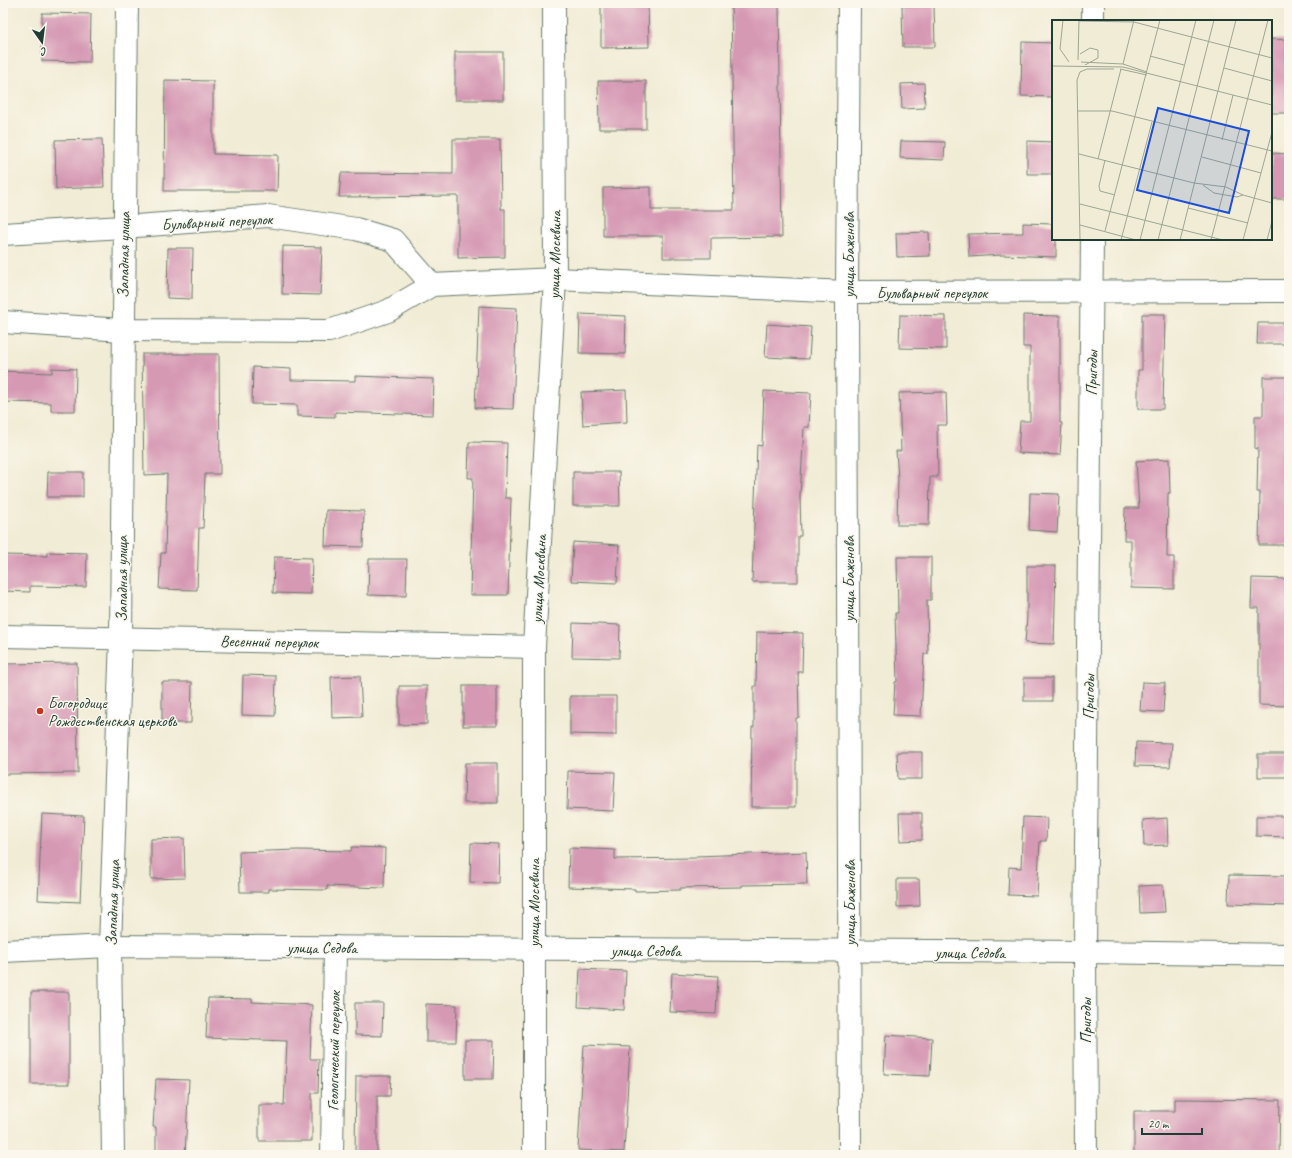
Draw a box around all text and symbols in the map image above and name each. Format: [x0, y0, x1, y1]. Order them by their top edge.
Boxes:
inset map [1052, 20, 1272, 240]
north arrow [22, 22, 62, 62]
text: С [39, 44, 49, 60]
street label: Бульварный переулок [161, 209, 275, 235]
street label: улица Москвина [544, 209, 566, 300]
street label: Западная улица [113, 211, 135, 298]
street label: улица Баженова [839, 211, 859, 299]
street label: Бульварный переулок [877, 283, 989, 303]
street label: Пригоды [1082, 349, 1102, 396]
street label: улица Москвина [527, 533, 551, 625]
street label: Западная улица [112, 535, 132, 622]
street label: улица Баженова [839, 535, 859, 623]
street label: Весенний переулок [220, 631, 320, 653]
street label: Пригоды [1079, 673, 1099, 720]
place label: Богородице Рождественская церковь [48, 693, 178, 731]
marker: Богородице Рождественская церковь [35, 706, 45, 716]
street label: улица Москвина [524, 857, 544, 948]
street label: Западная улица [102, 859, 125, 946]
street label: улица Баженова [840, 859, 860, 947]
street label: улица Седова [286, 938, 358, 958]
street label: улица Седова [610, 941, 682, 961]
street label: улица Седова [934, 943, 1006, 963]
street label: Геологический переулок [323, 989, 345, 1111]
street label: Пригоды [1076, 997, 1096, 1044]
scale bar [1142, 1110, 1202, 1136]
text: 20 m [1148, 1116, 1170, 1132]

